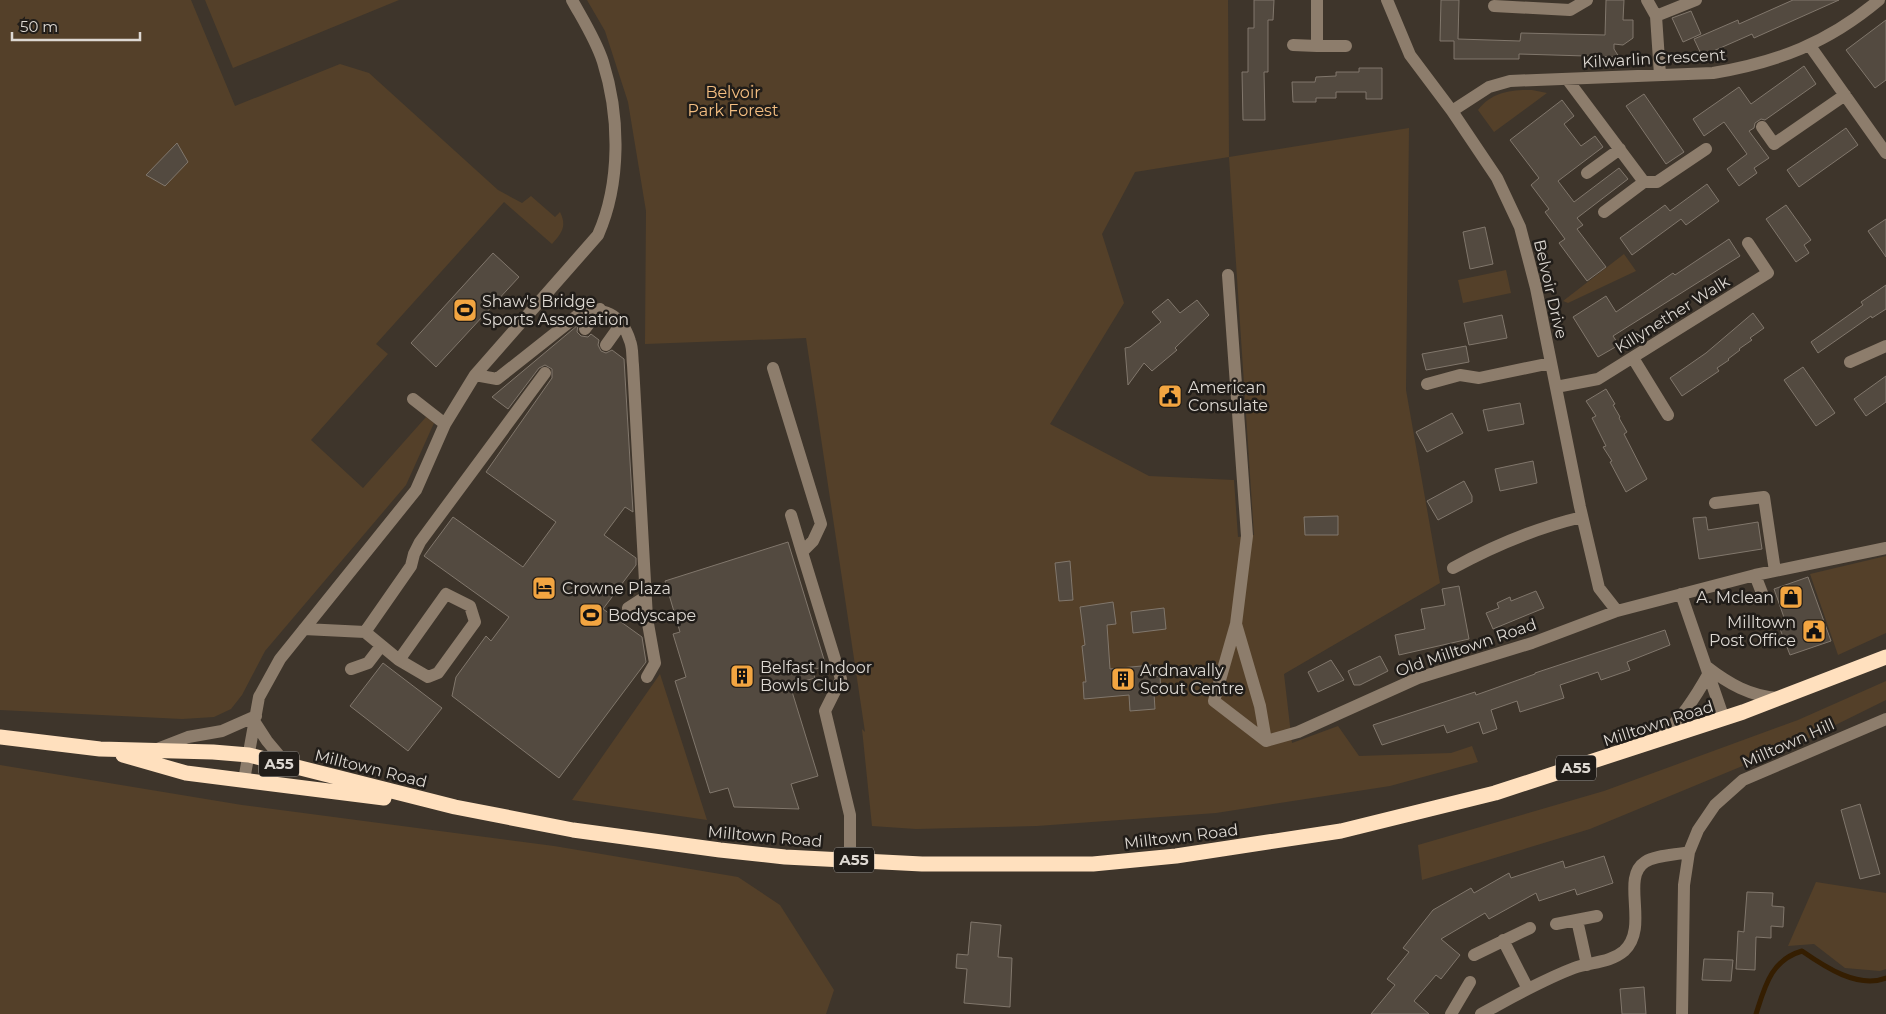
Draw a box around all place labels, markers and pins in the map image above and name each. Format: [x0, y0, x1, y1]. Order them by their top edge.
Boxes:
place label: Shaw's Bridge Sports Association [482, 292, 629, 329]
sports icon: Shaw's Bridge Sports Association [452, 297, 478, 323]
place label: American Consulate [1188, 378, 1268, 415]
public building icon: American Consulate [1157, 383, 1183, 409]
hotel icon: Crowne Plaza [531, 575, 557, 601]
place label: Crowne Plaza [562, 579, 671, 598]
shop icon: A. Mclean [1778, 584, 1804, 610]
place label: A. Mclean [1696, 588, 1774, 607]
sports icon: Bodyscape [578, 602, 604, 628]
place label: Bodyscape [608, 606, 696, 625]
place label: Milltown Post Office [1709, 613, 1796, 650]
public building icon: Milltown Post Office [1801, 618, 1827, 644]
place label: Belfast Indoor Bowls Club [760, 658, 872, 695]
place label: Ardnavally Scout Centre [1140, 661, 1244, 698]
building icon: Belfast Indoor Bowls Club [729, 663, 755, 689]
building icon: Ardnavally Scout Centre [1110, 666, 1136, 692]

